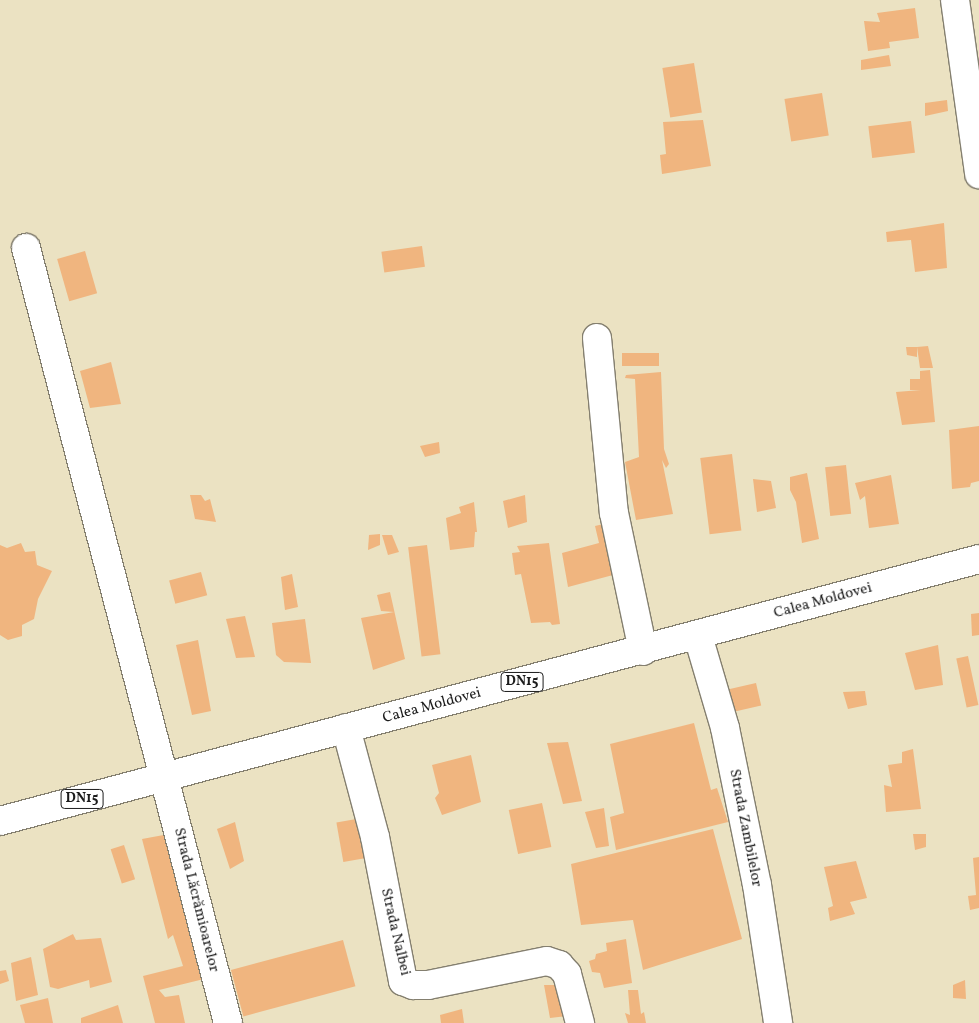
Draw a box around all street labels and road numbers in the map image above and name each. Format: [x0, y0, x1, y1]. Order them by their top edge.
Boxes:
street label: Calea Moldovei [772, 579, 874, 623]
road number: DN15 [500, 670, 544, 694]
street label: Calea Moldovei [381, 684, 483, 728]
street label: Strada Zambilelor [725, 768, 765, 888]
road number: DN15 [59, 788, 104, 811]
street label: Strada Lăcrămioarelor [169, 826, 223, 974]
street label: Strada Nalbei [376, 887, 414, 977]

